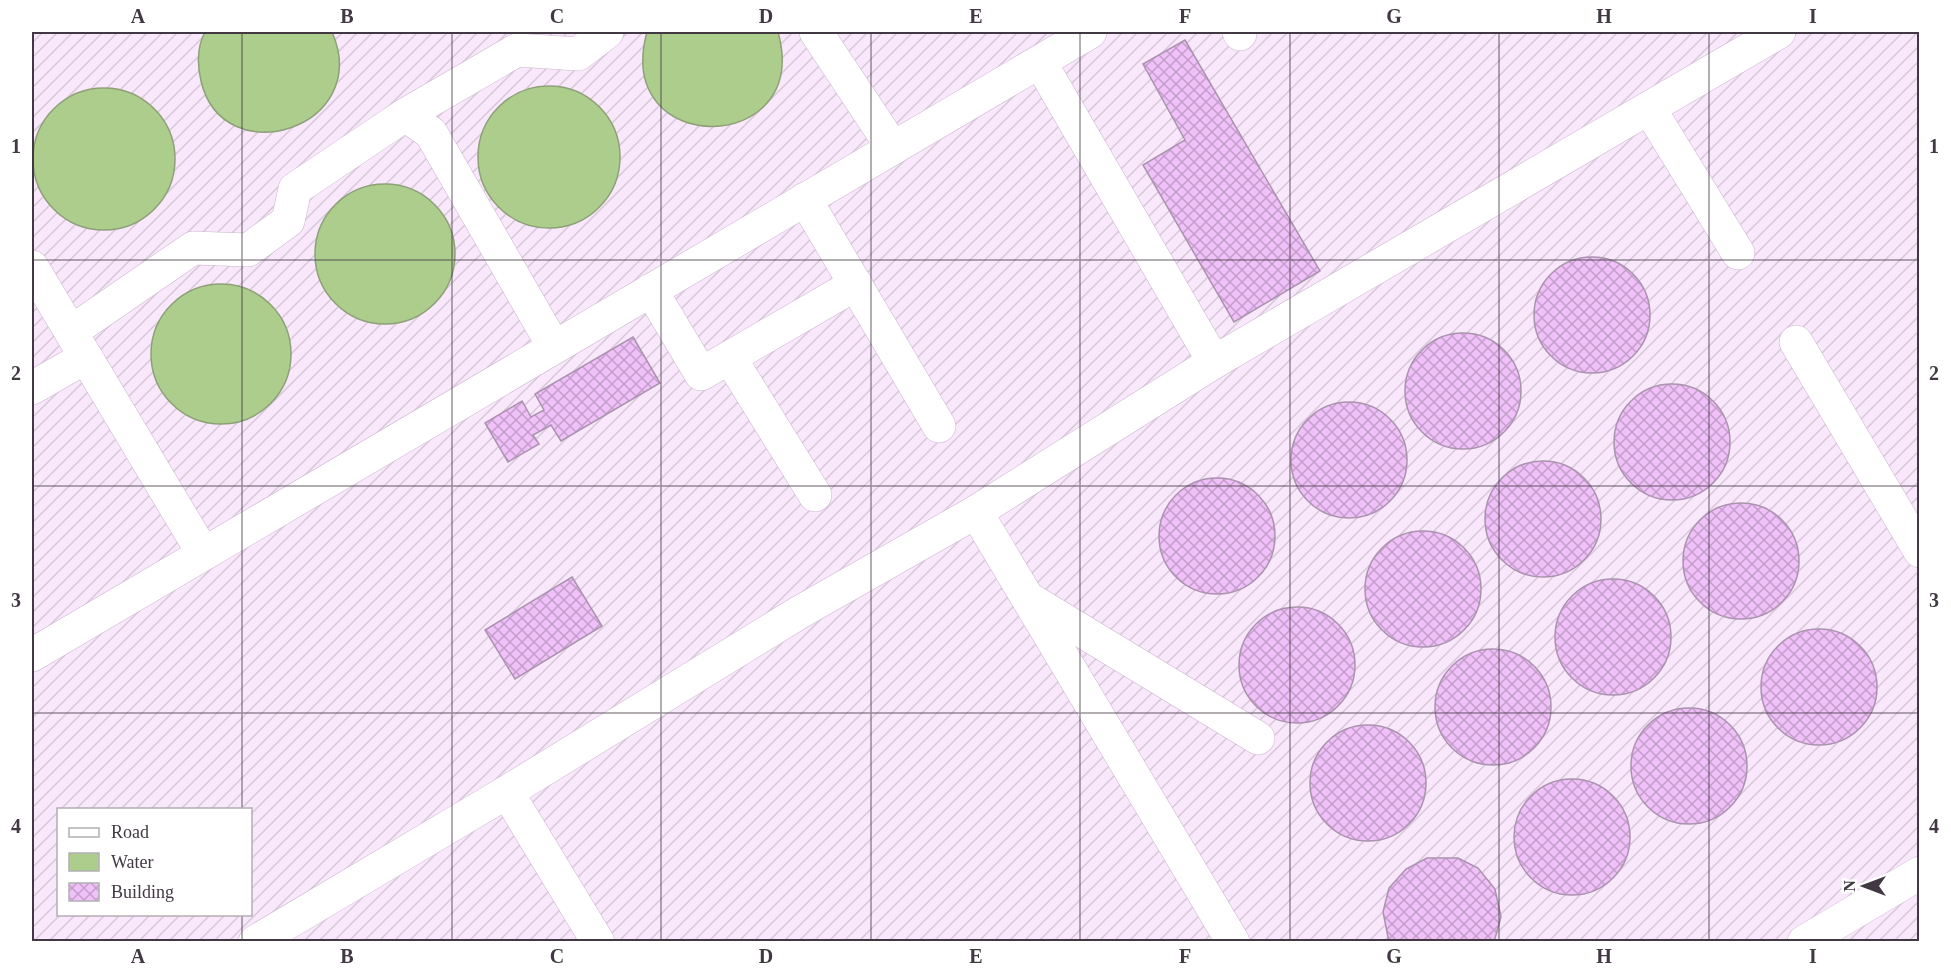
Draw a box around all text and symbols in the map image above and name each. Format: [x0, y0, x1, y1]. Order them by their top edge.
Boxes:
text: A [131, 5, 146, 27]
text: B [340, 5, 354, 27]
text: C [550, 5, 564, 27]
text: D [759, 5, 773, 27]
text: E [969, 5, 983, 27]
text: F [1179, 5, 1191, 27]
text: G [1386, 5, 1402, 27]
text: H [1596, 5, 1612, 27]
text: I [1809, 5, 1817, 27]
text: 1 [11, 135, 21, 157]
text: 1 [1929, 135, 1939, 157]
text: 2 [11, 362, 21, 384]
text: 2 [1929, 362, 1939, 384]
text: 3 [11, 589, 21, 611]
text: 3 [1929, 589, 1939, 611]
legend [57, 808, 252, 916]
text: 4 [11, 815, 21, 837]
text: 4 [1929, 815, 1939, 837]
text: Road [111, 822, 149, 842]
text: Water [111, 852, 154, 872]
north arrow [1834, 856, 1894, 916]
text: N [1841, 880, 1858, 892]
text: Building [111, 882, 174, 902]
text: A [131, 945, 146, 967]
text: B [340, 945, 354, 967]
text: C [550, 945, 564, 967]
text: D [759, 945, 773, 967]
text: E [969, 945, 983, 967]
text: F [1179, 945, 1191, 967]
text: G [1386, 945, 1402, 967]
text: H [1596, 945, 1612, 967]
text: I [1809, 945, 1817, 967]

